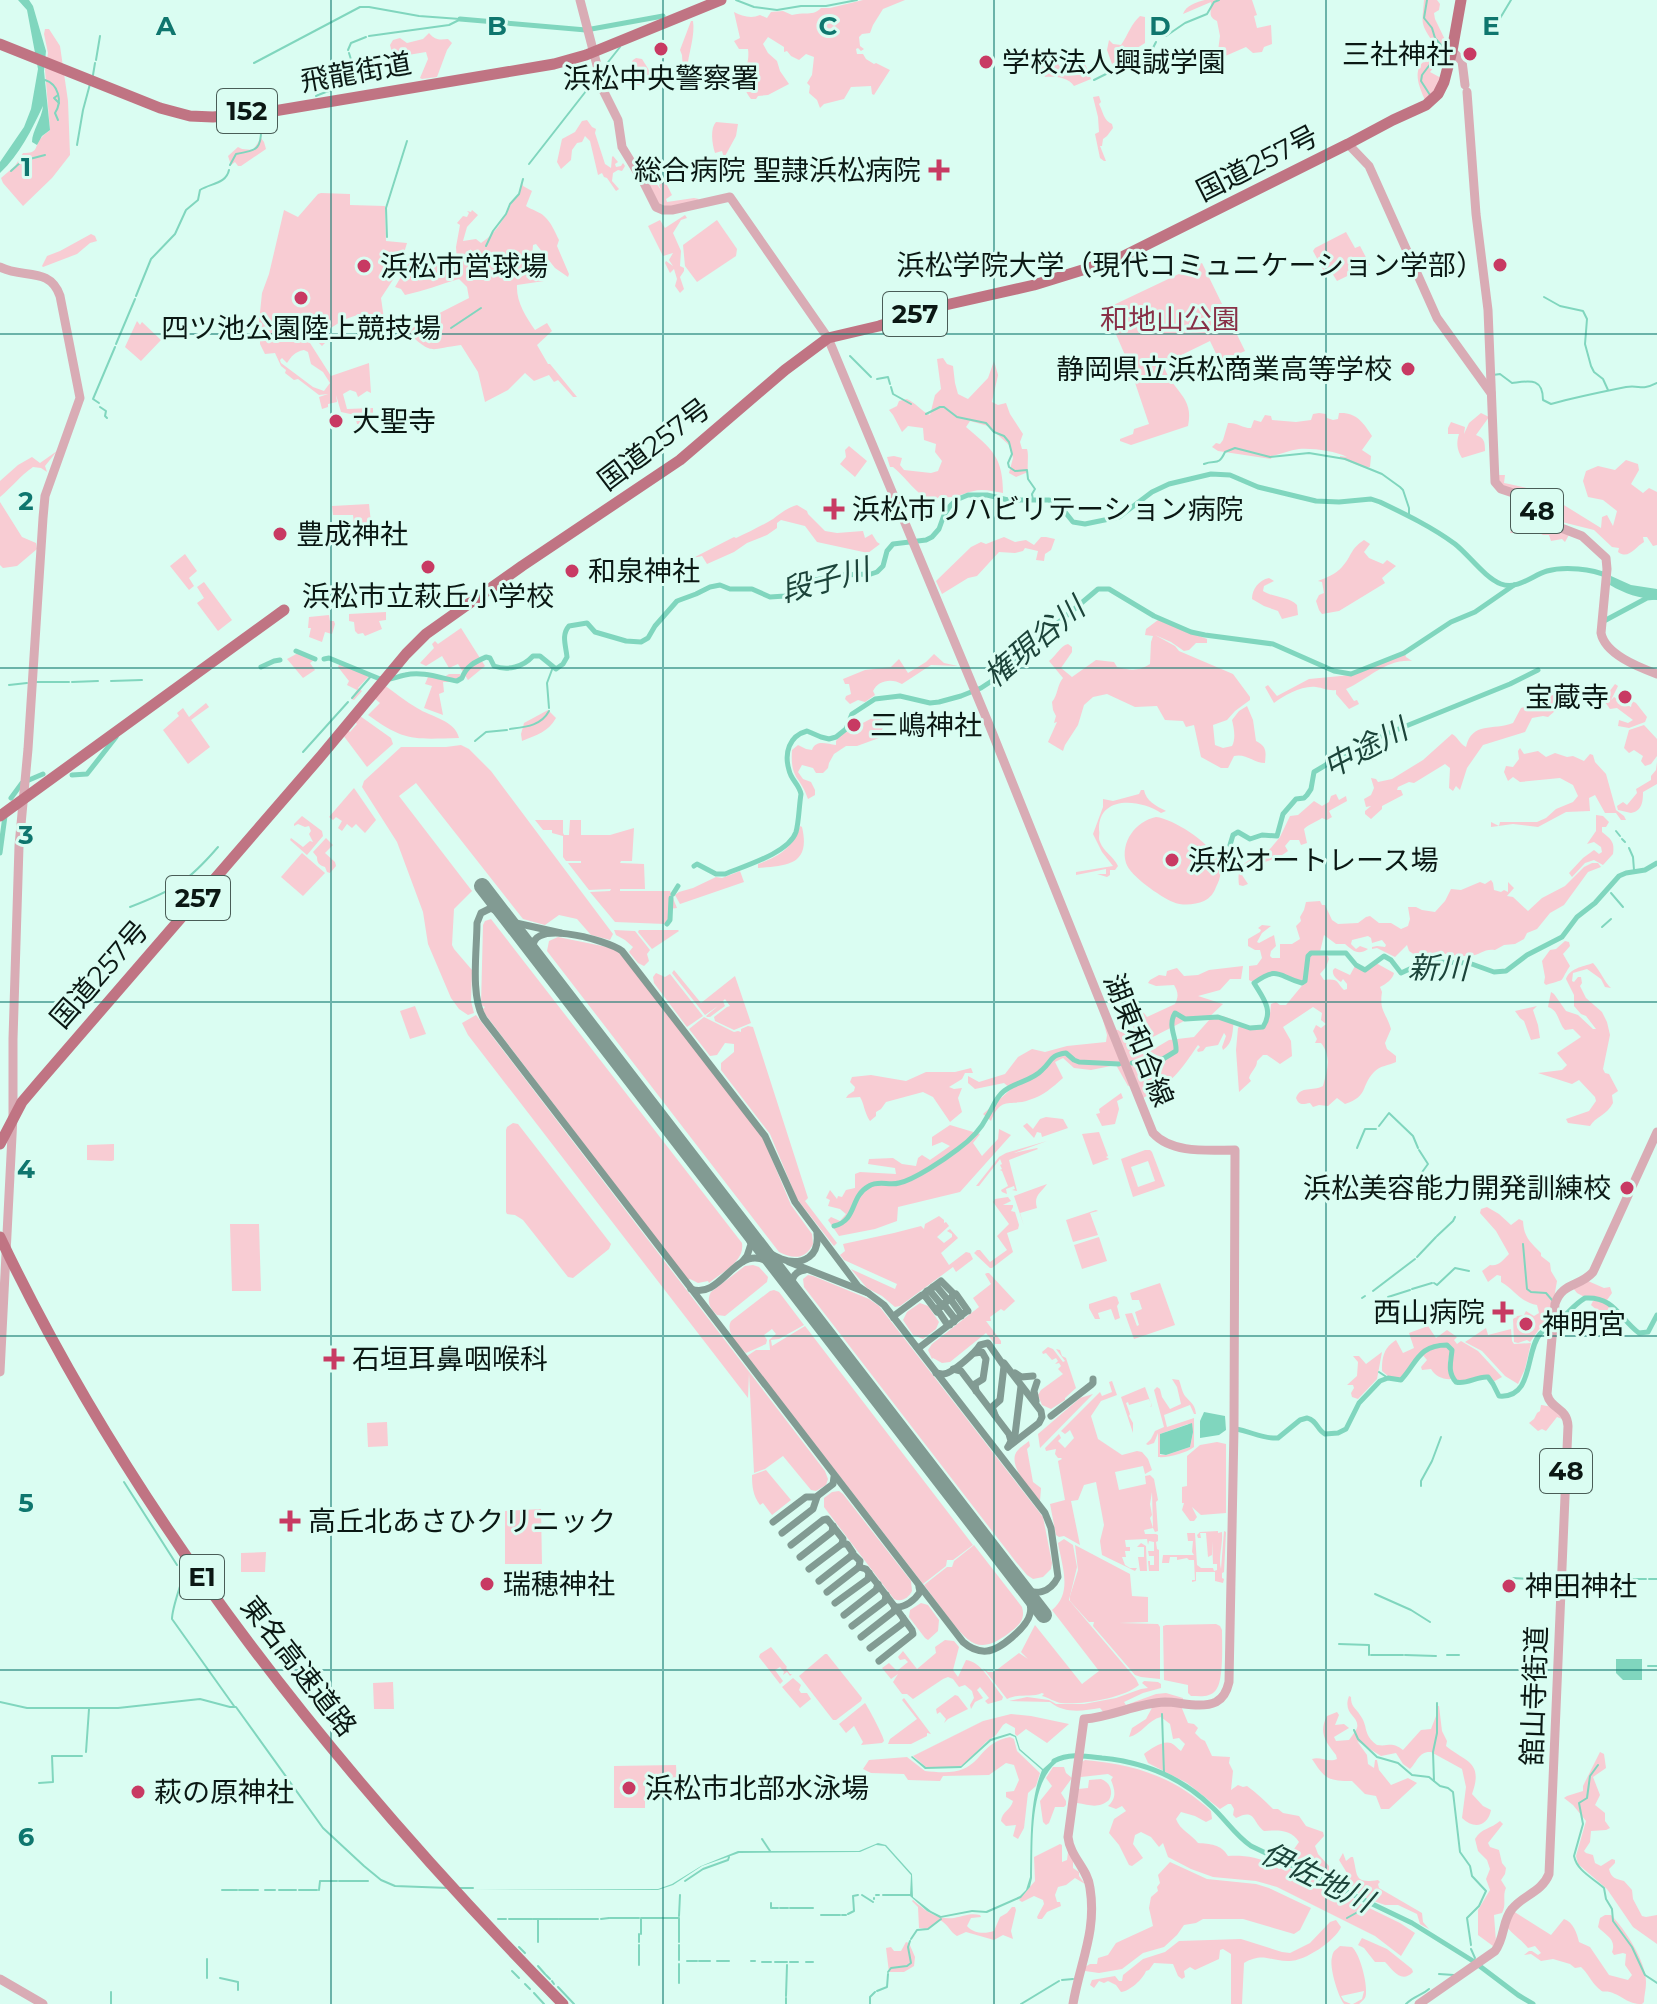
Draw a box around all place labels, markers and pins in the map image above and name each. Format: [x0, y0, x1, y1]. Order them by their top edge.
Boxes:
place label: 三社神社 [1342, 37, 1454, 71]
marker: 浜松中央警察署 [652, 40, 670, 58]
place label: 学校法人興誠学園 [1002, 45, 1226, 79]
marker: 三社神社 [1461, 45, 1479, 63]
marker: 学校法人興誠学園 [977, 53, 995, 71]
place label: 浜松中央警察署 [563, 61, 759, 95]
place label: 総合病院 聖隷浜松病院 [634, 153, 921, 187]
marker: 総合病院 聖隷浜松病院 [928, 159, 950, 181]
place label: 浜松学院大学（現代コミュニケーション学部） [897, 248, 1484, 282]
place label: 浜松市営球場 [380, 249, 548, 283]
marker: 浜松学院大学（現代コミュニケーション学部） [1491, 256, 1509, 274]
marker: 浜松市営球場 [355, 257, 373, 275]
marker: 四ツ池公園陸上競技場 [292, 289, 310, 307]
place label: 四ツ池公園陸上競技場 [161, 311, 441, 345]
place label: 静岡県立浜松商業高等学校 [1056, 352, 1392, 386]
marker: 静岡県立浜松商業高等学校 [1399, 360, 1417, 378]
place label: 大聖寺 [352, 404, 436, 438]
marker: 大聖寺 [327, 412, 345, 430]
place label: 浜松市リハビリテーション病院 [852, 492, 1243, 526]
marker: 浜松市リハビリテーション病院 [823, 498, 845, 520]
place label: 豊成神社 [296, 517, 408, 551]
marker: 豊成神社 [271, 525, 289, 543]
place label: 和泉神社 [588, 554, 700, 588]
marker: 浜松市立萩丘小学校 [419, 558, 437, 576]
marker: 和泉神社 [563, 562, 581, 580]
place label: 浜松市立萩丘小学校 [302, 579, 554, 613]
place label: 宝蔵寺 [1525, 680, 1609, 714]
marker: 宝蔵寺 [1616, 688, 1634, 706]
place label: 三嶋神社 [870, 708, 982, 742]
marker: 三嶋神社 [845, 716, 863, 734]
place label: 浜松オートレース場 [1188, 843, 1439, 877]
marker: 浜松オートレース場 [1163, 851, 1181, 869]
place label: 浜松美容能力開発訓練校 [1303, 1171, 1611, 1205]
marker: 浜松美容能力開発訓練校 [1618, 1179, 1636, 1197]
place label: 西山病院 [1373, 1295, 1485, 1329]
marker: 西山病院 [1492, 1301, 1514, 1323]
place label: 神明宮 [1542, 1307, 1626, 1341]
marker: 神明宮 [1517, 1315, 1535, 1333]
place label: 石垣耳鼻咽喉科 [352, 1342, 548, 1376]
marker: 石垣耳鼻咽喉科 [323, 1348, 345, 1370]
place label: 高丘北あさひクリニック [308, 1504, 616, 1538]
marker: 高丘北あさひクリニック [279, 1510, 301, 1532]
place label: 瑞穂神社 [503, 1567, 615, 1601]
place label: 神田神社 [1525, 1569, 1637, 1603]
marker: 瑞穂神社 [478, 1575, 496, 1593]
marker: 神田神社 [1500, 1577, 1518, 1595]
place label: 浜松市北部水泳場 [645, 1771, 869, 1805]
place label: 萩の原神社 [154, 1775, 294, 1809]
marker: 浜松市北部水泳場 [620, 1779, 638, 1797]
marker: 萩の原神社 [129, 1783, 147, 1801]

